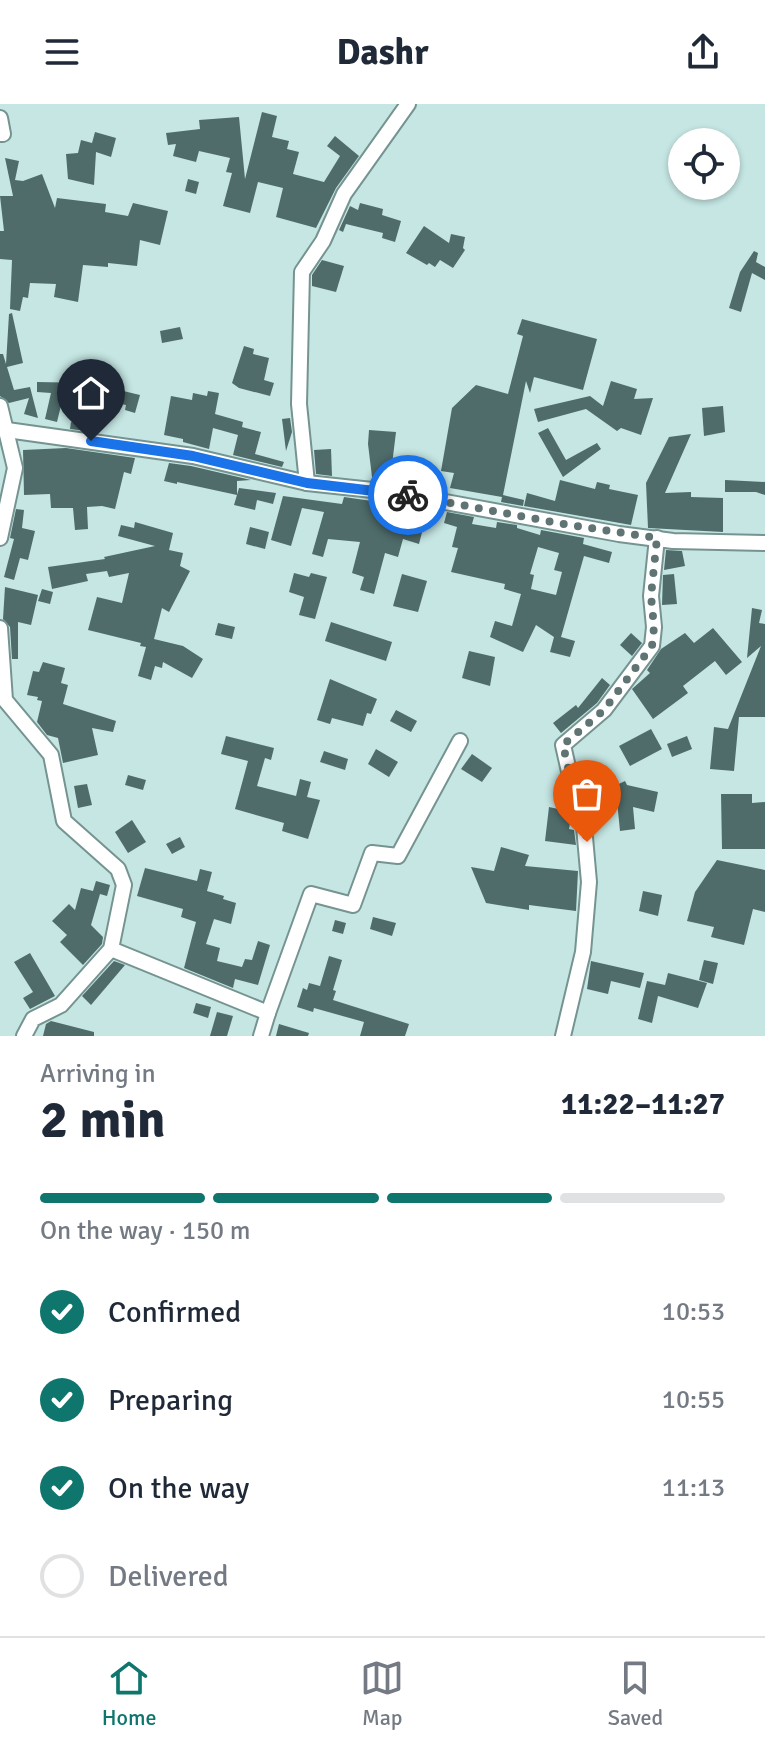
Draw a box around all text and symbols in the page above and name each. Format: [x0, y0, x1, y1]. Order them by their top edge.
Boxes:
icon: menu [40, 30, 84, 74]
text: Dashr [337, 30, 428, 75]
icon: share [681, 30, 725, 74]
map controls [668, 128, 740, 200]
button: locate [668, 128, 740, 200]
pin [57, 359, 125, 441]
icon: home [69, 371, 113, 415]
courier [368, 455, 448, 535]
icon: bike [386, 473, 430, 517]
pin [553, 760, 621, 842]
icon: bag [565, 772, 609, 816]
text: Arriving in [40, 1058, 156, 1090]
text: 11:22–11:27 [561, 1086, 725, 1123]
text: 2 min [40, 1088, 166, 1152]
text: On the way · 150 m [40, 1215, 250, 1247]
icon: check [40, 1290, 84, 1334]
text: Confirmed [108, 1294, 241, 1331]
text: 10:53 [662, 1296, 725, 1328]
icon: check [40, 1378, 84, 1422]
text: Preparing [108, 1382, 233, 1419]
text: 10:55 [662, 1384, 725, 1416]
icon: check [40, 1466, 84, 1510]
text: On the way [108, 1470, 249, 1507]
text: 11:13 [662, 1472, 725, 1504]
text: Delivered [108, 1558, 229, 1595]
tab: Home [102, 1656, 157, 1731]
tab: Map [360, 1656, 404, 1731]
tab: Saved [608, 1656, 663, 1731]

